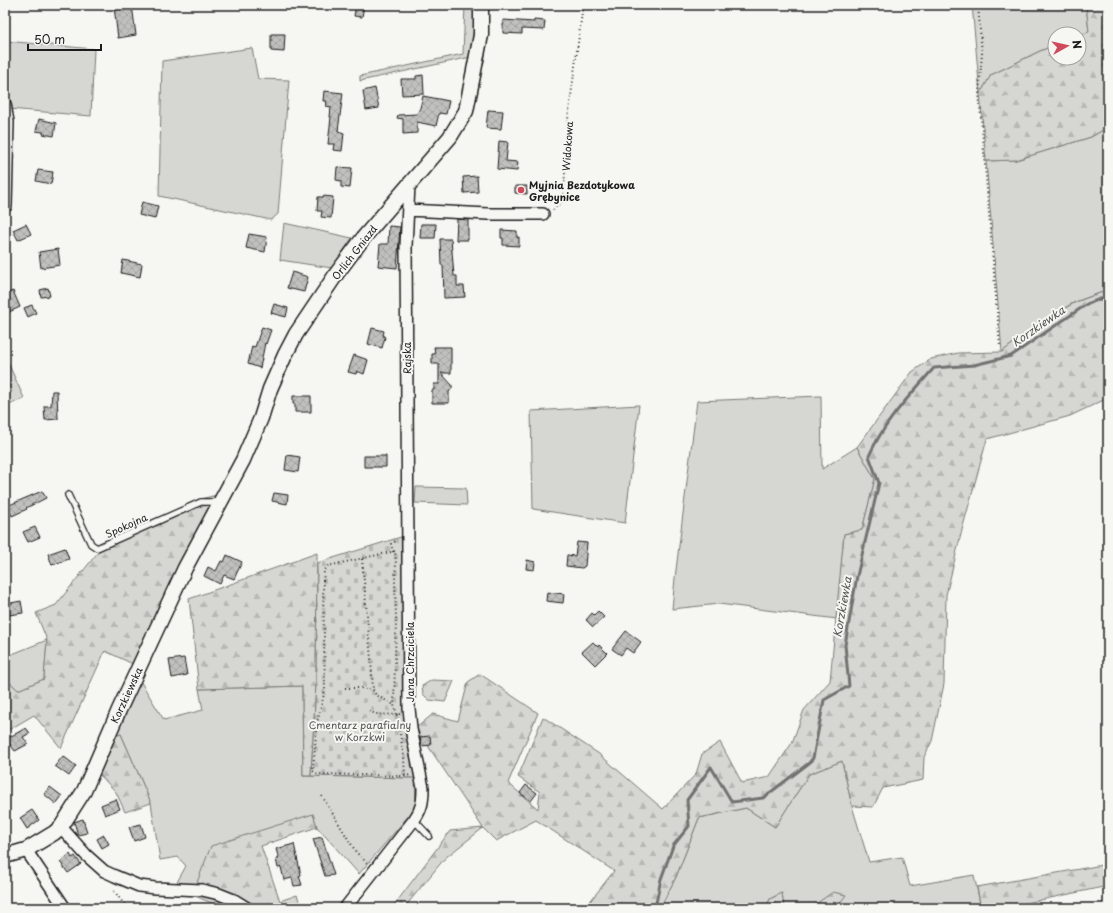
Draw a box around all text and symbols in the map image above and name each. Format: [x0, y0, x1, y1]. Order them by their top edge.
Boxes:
scale bar [28, 26, 101, 52]
north arrow [1047, 26, 1087, 66]
text: 50 m [34, 30, 65, 48]
text: N [1068, 39, 1086, 50]
street label: Widokowa [558, 120, 576, 171]
place label: Myjnia Bezdotykowa Grębynice [529, 177, 635, 204]
marker: Myjnia Bezdotykowa Grębynice [516, 185, 526, 195]
street label: Orlich Gniazd [328, 222, 380, 282]
water label: Korzkiewka [1008, 301, 1069, 351]
street label: Rajska [399, 341, 414, 374]
street label: Spokojna [103, 509, 150, 541]
water label: Korzkiewka [828, 574, 856, 639]
street label: Jana Chrzciciela [402, 621, 417, 702]
street label: Korzkiewska [106, 664, 146, 726]
park label: Cmentarz parafialny w Korzkwi [309, 717, 411, 744]

